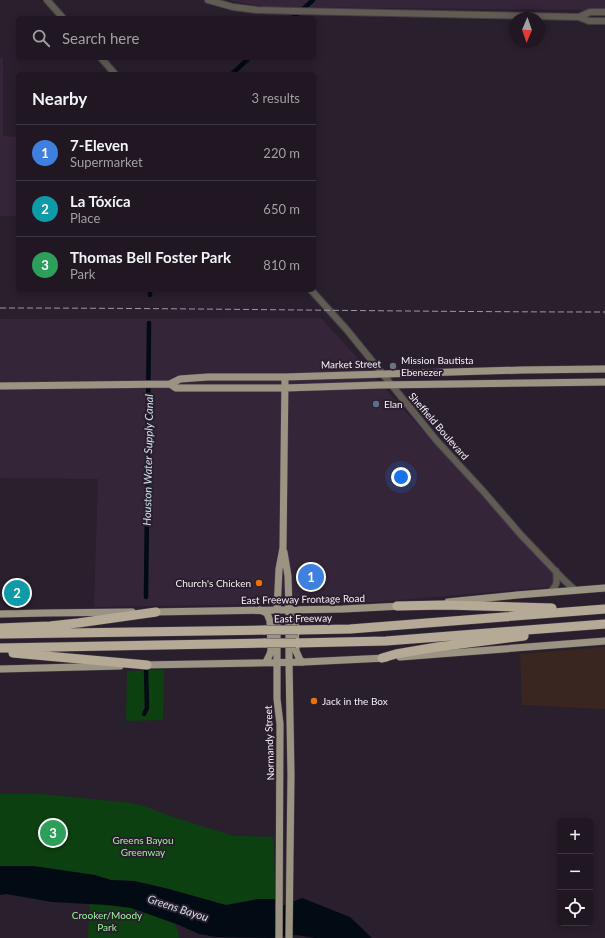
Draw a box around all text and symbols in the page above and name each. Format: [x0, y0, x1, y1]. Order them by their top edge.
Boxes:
north arrow [509, 12, 545, 48]
search box [16, 16, 316, 60]
icon: search [30, 27, 52, 49]
text: Search here [62, 29, 139, 47]
text: Nearby [32, 88, 87, 109]
text: 3 results [252, 90, 300, 106]
text: 7-Eleven [70, 136, 129, 154]
text: 1 [41, 145, 49, 161]
text: 220 m [263, 145, 300, 161]
text: Supermarket [70, 154, 143, 170]
text: La Tóxíca [70, 192, 131, 210]
text: 2 [41, 201, 49, 217]
text: 650 m [263, 201, 300, 217]
text: Place [70, 210, 100, 226]
text: Thomas Bell Foster Park [70, 248, 231, 266]
text: 3 [41, 257, 49, 273]
text: 810 m [263, 257, 300, 273]
text: Park [70, 266, 95, 282]
place label: Mission Bautista Ebenezer [401, 354, 473, 378]
street label: Market Street [321, 357, 382, 371]
marker: Mission Bautista Ebenezer [388, 361, 398, 371]
street label: Sheffield Boulevard [407, 390, 471, 462]
water label: Houston Water Supply Canal [140, 394, 155, 526]
place label: Elan [384, 398, 403, 410]
marker: Elan [371, 399, 381, 409]
your location [391, 467, 411, 487]
pin: 1 [298, 562, 324, 592]
place label: Church's Chicken [176, 577, 251, 589]
pin: 2 [4, 578, 30, 608]
marker: Church's Chicken [254, 578, 264, 588]
street label: East Freeway Frontage Road [241, 592, 365, 606]
street label: East Freeway [274, 611, 333, 625]
place label: Jack in the Box [322, 695, 388, 707]
marker: Jack in the Box [309, 696, 319, 706]
street label: Normandy Street [262, 705, 276, 781]
pin: 3 [40, 818, 66, 848]
map controls [557, 818, 593, 926]
button: + [557, 818, 593, 854]
park label: Greens Bayou Greenway [112, 834, 174, 858]
button: − [557, 854, 593, 890]
button: locate [557, 890, 593, 926]
water label: Greens Bayou [146, 892, 210, 924]
park label: Crooker/Moody Park [72, 909, 143, 933]

